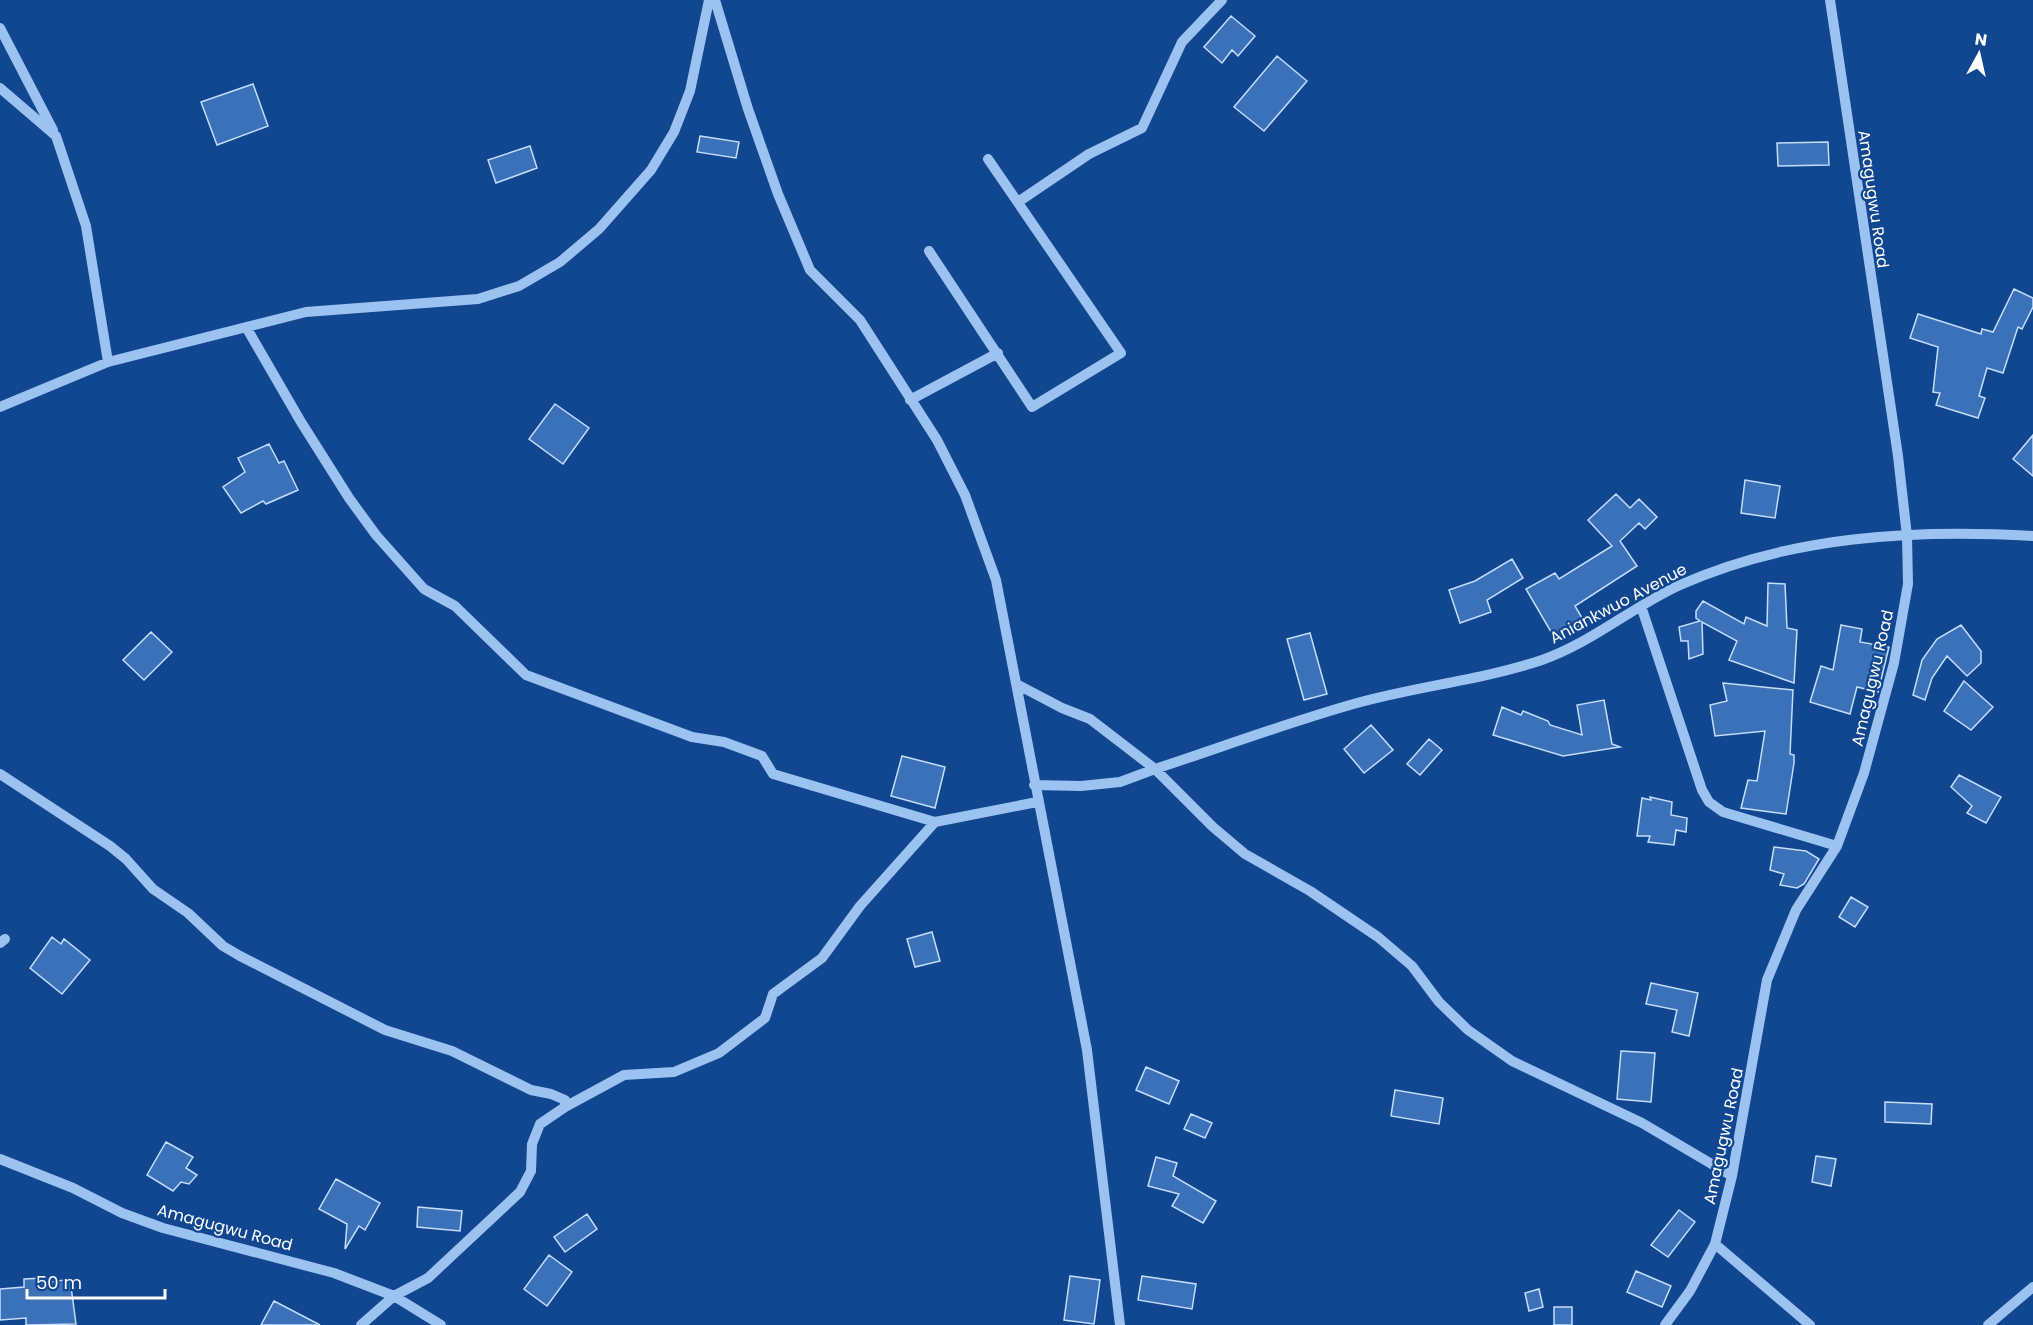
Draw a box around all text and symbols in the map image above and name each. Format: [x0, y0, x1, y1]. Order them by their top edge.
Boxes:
north arrow [1949, 24, 2009, 84]
text: N [1973, 27, 1989, 52]
street label: Amagugwu Road [1852, 129, 1895, 270]
street label: Aniankwuo Avenue [1546, 558, 1691, 649]
street label: Amagugwu Road [1846, 608, 1899, 749]
street label: Amagugwu Road [1698, 1066, 1749, 1207]
street label: Amagugwu Road [155, 1198, 295, 1257]
scale bar [27, 1262, 165, 1300]
text: 50 m [36, 1270, 82, 1295]

